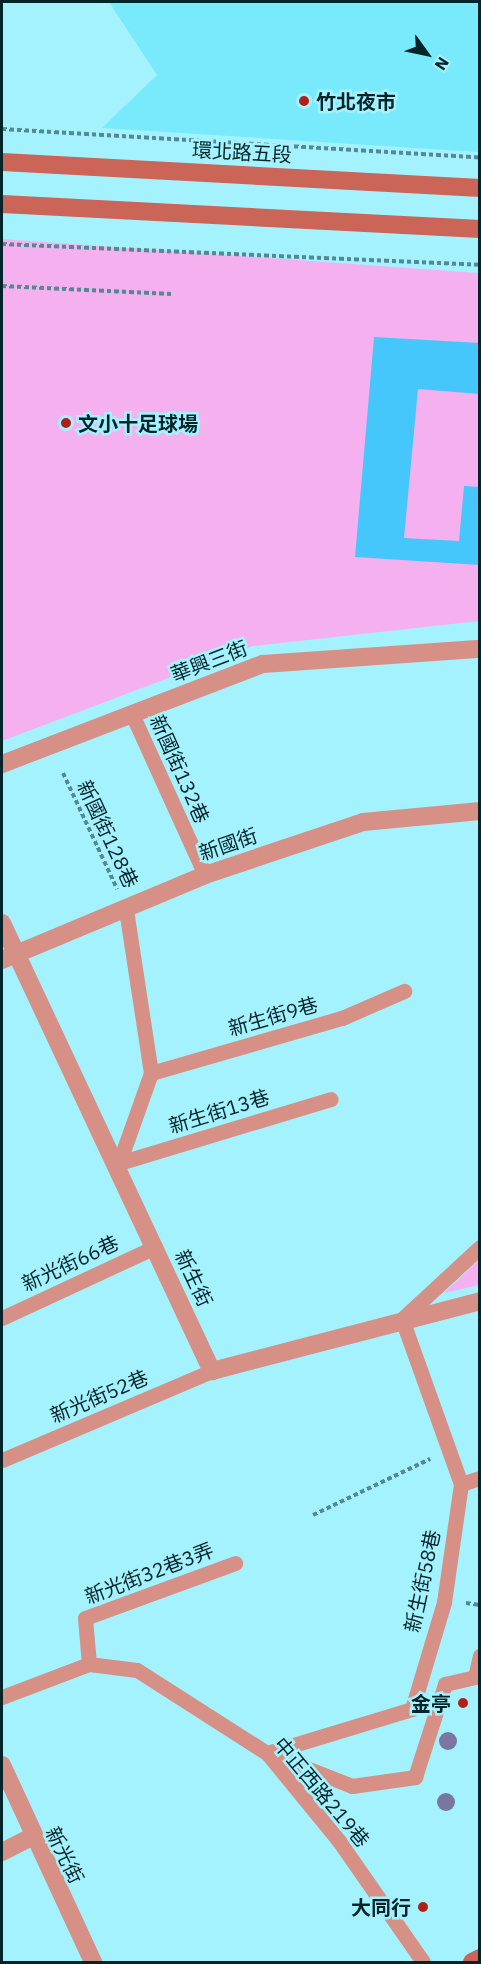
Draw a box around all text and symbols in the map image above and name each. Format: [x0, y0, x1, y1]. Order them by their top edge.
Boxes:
north arrow [397, 24, 457, 84]
text: N [431, 53, 454, 74]
place label: 竹北夜市 [316, 89, 396, 113]
marker: 竹北夜市 [297, 94, 311, 108]
street label: 環北路五段 [191, 137, 293, 167]
place label: 文小十足球場 [78, 411, 198, 435]
marker: 文小十足球場 [59, 416, 73, 430]
street label: 華興三街 [167, 635, 251, 687]
street label: 新國街132巷 [145, 711, 215, 827]
street label: 新國街128巷 [73, 776, 143, 892]
street label: 新國街 [196, 823, 260, 865]
street label: 新生街9巷 [225, 992, 321, 1040]
street label: 新生街13巷 [166, 1084, 272, 1138]
street label: 新光街66巷 [18, 1230, 122, 1296]
street label: 新生街 [170, 1246, 218, 1310]
street label: 新光街52巷 [46, 1365, 152, 1427]
street label: 新生街58巷 [399, 1528, 445, 1634]
street label: 新光街32巷3弄 [81, 1537, 217, 1609]
place label: 金亭 [411, 1691, 451, 1715]
marker: 金亭 [456, 1696, 470, 1710]
street label: 中正西路219巷 [269, 1732, 375, 1852]
street label: 新光街 [41, 1823, 89, 1887]
place label: 大同行 [351, 1895, 411, 1919]
marker: 大同行 [416, 1900, 430, 1914]

